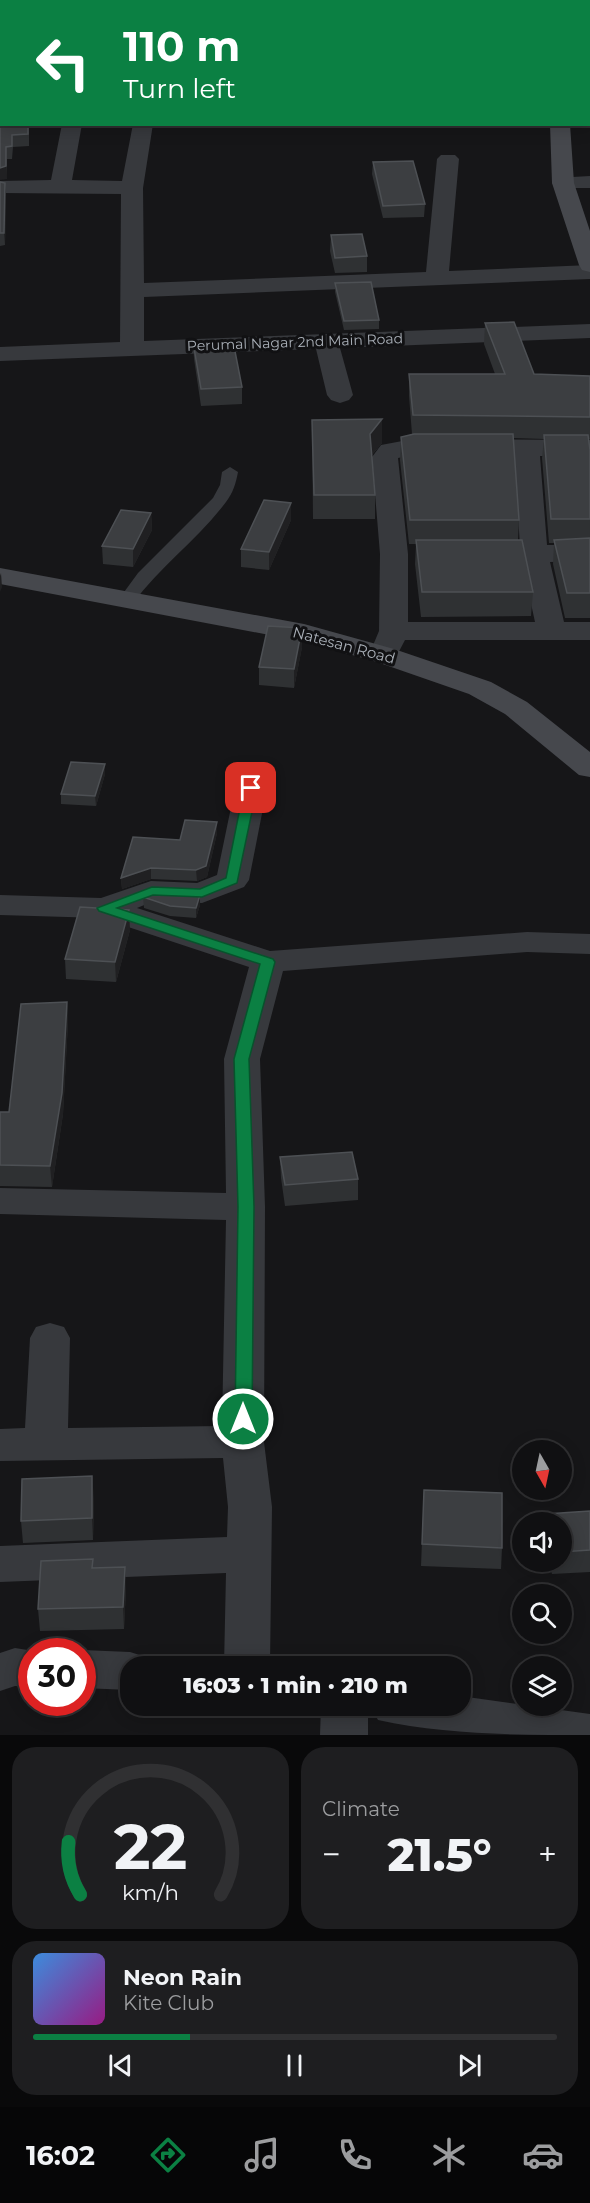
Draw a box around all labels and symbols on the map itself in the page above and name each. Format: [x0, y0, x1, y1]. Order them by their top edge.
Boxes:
street label: Perumal Nagar 2nd Main Road [187, 329, 403, 355]
street label: Natesan Road [291, 622, 397, 668]
pin [225, 762, 276, 813]
position arrow [211, 1387, 275, 1451]
north arrow [512, 1440, 572, 1500]
speed limit sign: 30 [18, 1638, 96, 1716]

